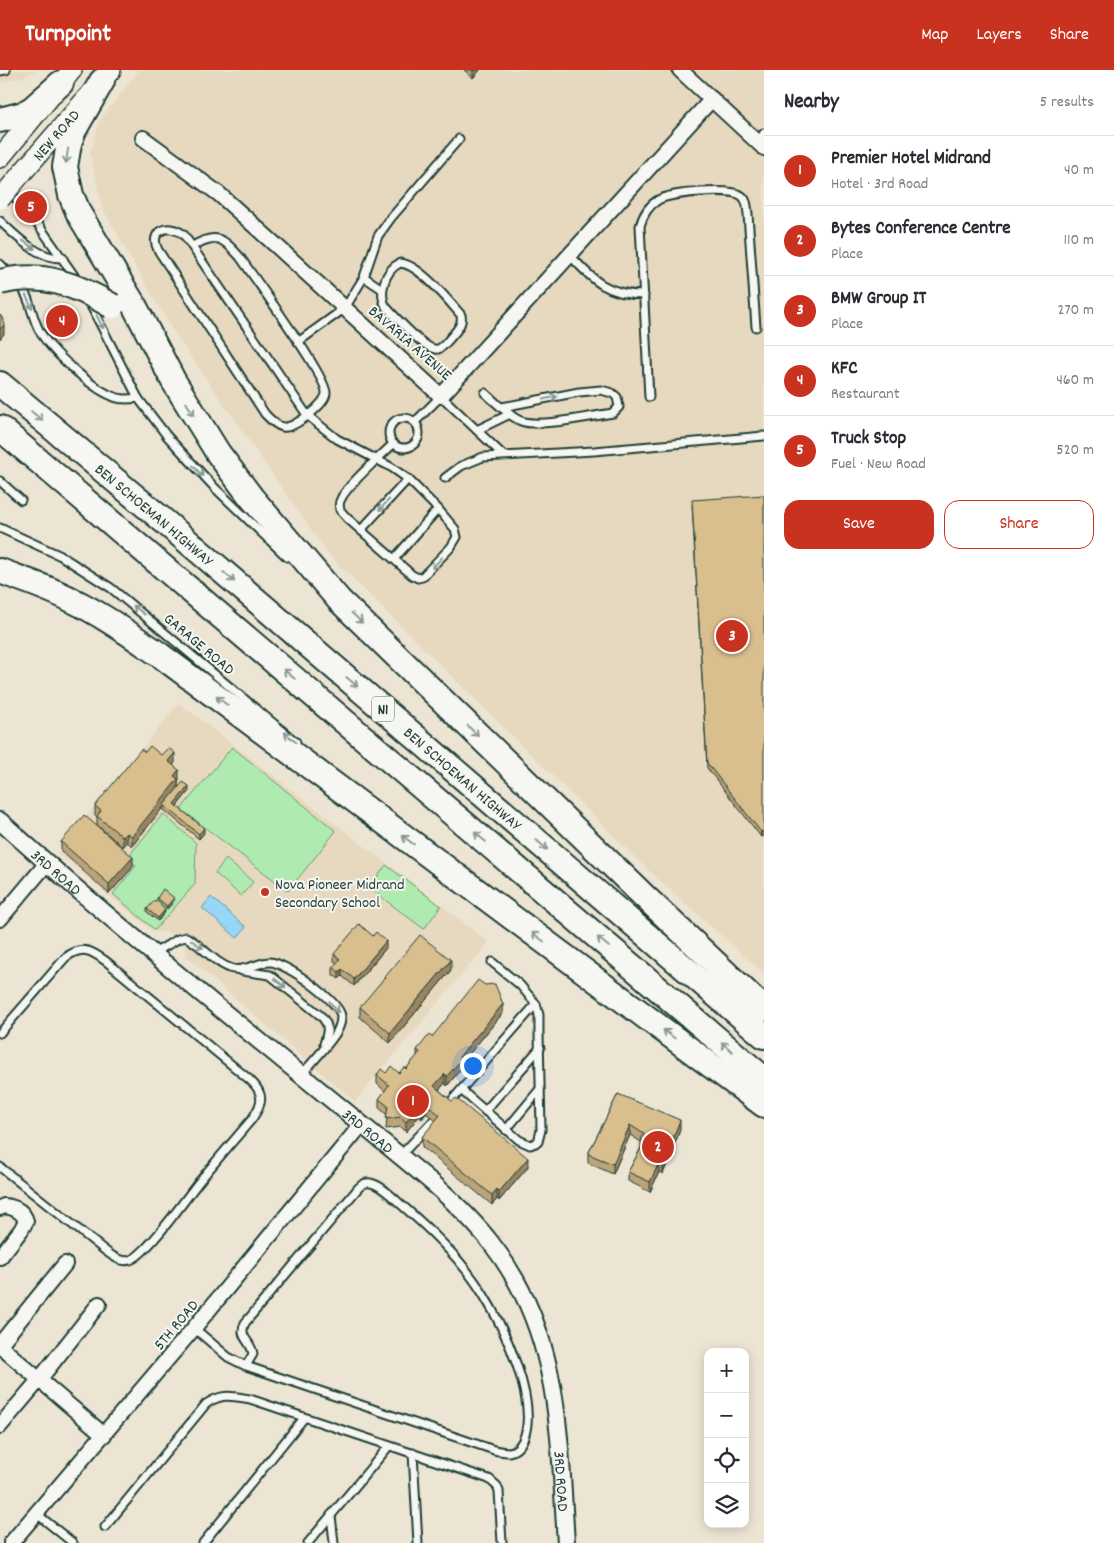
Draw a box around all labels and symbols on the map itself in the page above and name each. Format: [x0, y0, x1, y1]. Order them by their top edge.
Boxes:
street label: NEW ROAD [28, 105, 86, 167]
one-way arrow [62, 148, 72, 164]
pin: 5 [15, 188, 47, 226]
one-way arrow [22, 240, 36, 250]
one-way arrow [24, 294, 34, 309]
street label: BAVARIA AVENUE [362, 301, 457, 387]
pin: 4 [46, 302, 78, 340]
one-way arrow [95, 315, 105, 330]
one-way arrow [541, 393, 557, 402]
one-way arrow [186, 402, 196, 416]
one-way arrow [31, 410, 44, 421]
street label: BEN SCHOEMAN HIGHWAY [89, 459, 218, 573]
one-way arrow [192, 465, 204, 478]
one-way arrow [378, 498, 390, 511]
one-way arrow [431, 557, 442, 570]
one-way arrow [222, 571, 235, 582]
one-way arrow [133, 604, 146, 615]
street label: GARAGE ROAD [158, 608, 239, 681]
one-way arrow [351, 612, 363, 624]
pin: 3 [716, 617, 748, 655]
one-way arrow [283, 669, 296, 680]
one-way arrow [345, 677, 358, 688]
one-way arrow [215, 696, 229, 706]
road number: N1 [372, 696, 394, 722]
street label: BEN SCHOEMAN HIGHWAY [397, 722, 526, 838]
one-way arrow [467, 725, 479, 738]
one-way arrow [283, 731, 296, 743]
one-way arrow [473, 831, 486, 842]
one-way arrow [401, 835, 415, 845]
one-way arrow [535, 839, 548, 851]
street label: 3RD ROAD [25, 845, 86, 902]
place label: Nova Pioneer Midrand Secondary School [275, 874, 404, 915]
marker: Nova Pioneer Midrand Secondary School [259, 886, 271, 898]
one-way arrow [531, 932, 545, 942]
one-way arrow [597, 936, 610, 948]
one-way arrow [189, 939, 203, 949]
one-way arrow [273, 978, 287, 988]
one-way arrow [329, 1000, 340, 1013]
one-way arrow [662, 1029, 676, 1039]
one-way arrow [721, 1042, 734, 1053]
your location [460, 1053, 486, 1079]
pin: 1 [397, 1082, 429, 1120]
street label: 3RD ROAD [336, 1104, 398, 1160]
pin: 2 [642, 1128, 674, 1166]
street label: 5TH ROAD [149, 1295, 205, 1356]
street label: 3RD ROAD [546, 1450, 573, 1512]

